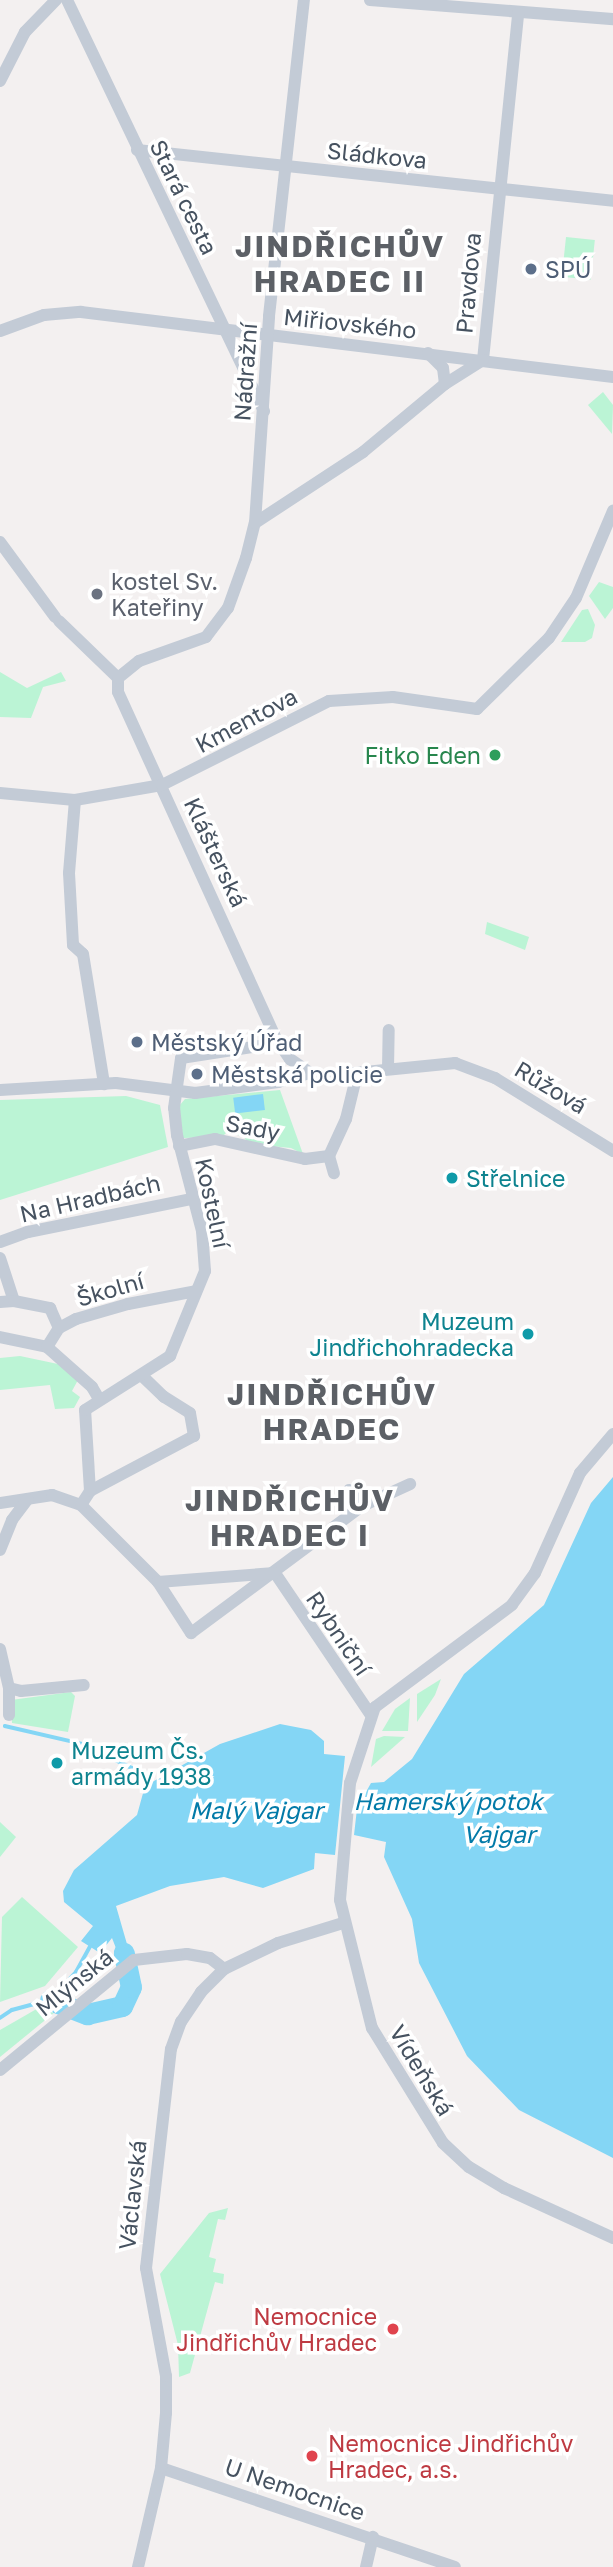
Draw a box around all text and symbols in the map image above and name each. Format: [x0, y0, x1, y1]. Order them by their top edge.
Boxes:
street label: Stará cesta [144, 135, 224, 259]
street label: Sládkova [326, 136, 428, 174]
district label: JINDŘICHŮV HRADEC II [236, 228, 444, 298]
street label: Pravdova [450, 231, 486, 335]
place label: SPÚ [545, 255, 592, 283]
marker: SPÚ [523, 261, 539, 277]
street label: Miřiovského [282, 302, 418, 344]
street label: Nádražní [228, 322, 262, 422]
place label: kostel Sv. Kateřiny [111, 567, 218, 621]
marker: kostel Sv. Kateřiny [89, 586, 105, 602]
street label: Kmentova [190, 682, 302, 758]
place label: Fitko Eden [364, 741, 481, 769]
marker: Fitko Eden [487, 747, 503, 763]
street label: Klášterská [179, 793, 253, 911]
place label: Městský Úřad [151, 1028, 302, 1056]
marker: Městský Úřad [129, 1034, 145, 1050]
street label: Růžová [510, 1055, 592, 1119]
place label: Městská policie [211, 1060, 383, 1088]
marker: Městská policie [189, 1066, 205, 1082]
street label: Sady [223, 1108, 283, 1146]
street label: Kostelní [190, 1155, 236, 1251]
place label: Střelnice [466, 1164, 565, 1192]
street label: Na Hradbách [17, 1168, 163, 1228]
marker: Střelnice [444, 1170, 460, 1186]
street label: Školní [73, 1266, 147, 1312]
place label: Muzeum Jindřichohradecka [310, 1307, 514, 1361]
marker: Muzeum Jindřichohradecka [520, 1326, 536, 1342]
district label: JINDŘICHŮV HRADEC [228, 1376, 436, 1446]
district label: JINDŘICHŮV HRADEC I [186, 1482, 394, 1552]
street label: Rybniční [301, 1586, 377, 1680]
place label: Muzeum Čs. armády 1938 [71, 1736, 212, 1790]
marker: Muzeum Čs. armády 1938 [49, 1755, 65, 1771]
water label: Hamerský potok [354, 1787, 542, 1815]
water label: Malý Vajgar [189, 1796, 323, 1824]
water label: Vajgar [463, 1820, 535, 1848]
street label: Mlýnská [30, 1942, 118, 2022]
street label: Vídeňská [384, 2020, 460, 2120]
street label: Václavská [113, 2139, 151, 2251]
place label: Nemocnice Jindřichův Hradec [176, 2302, 377, 2356]
marker: Nemocnice Jindřichův Hradec [383, 2319, 403, 2339]
place label: Nemocnice Jindřichův Hradec, a.s. [328, 2429, 573, 2483]
marker: Nemocnice Jindřichův Hradec, a.s. [302, 2446, 322, 2466]
street label: U Nemocnice [221, 2452, 369, 2526]

